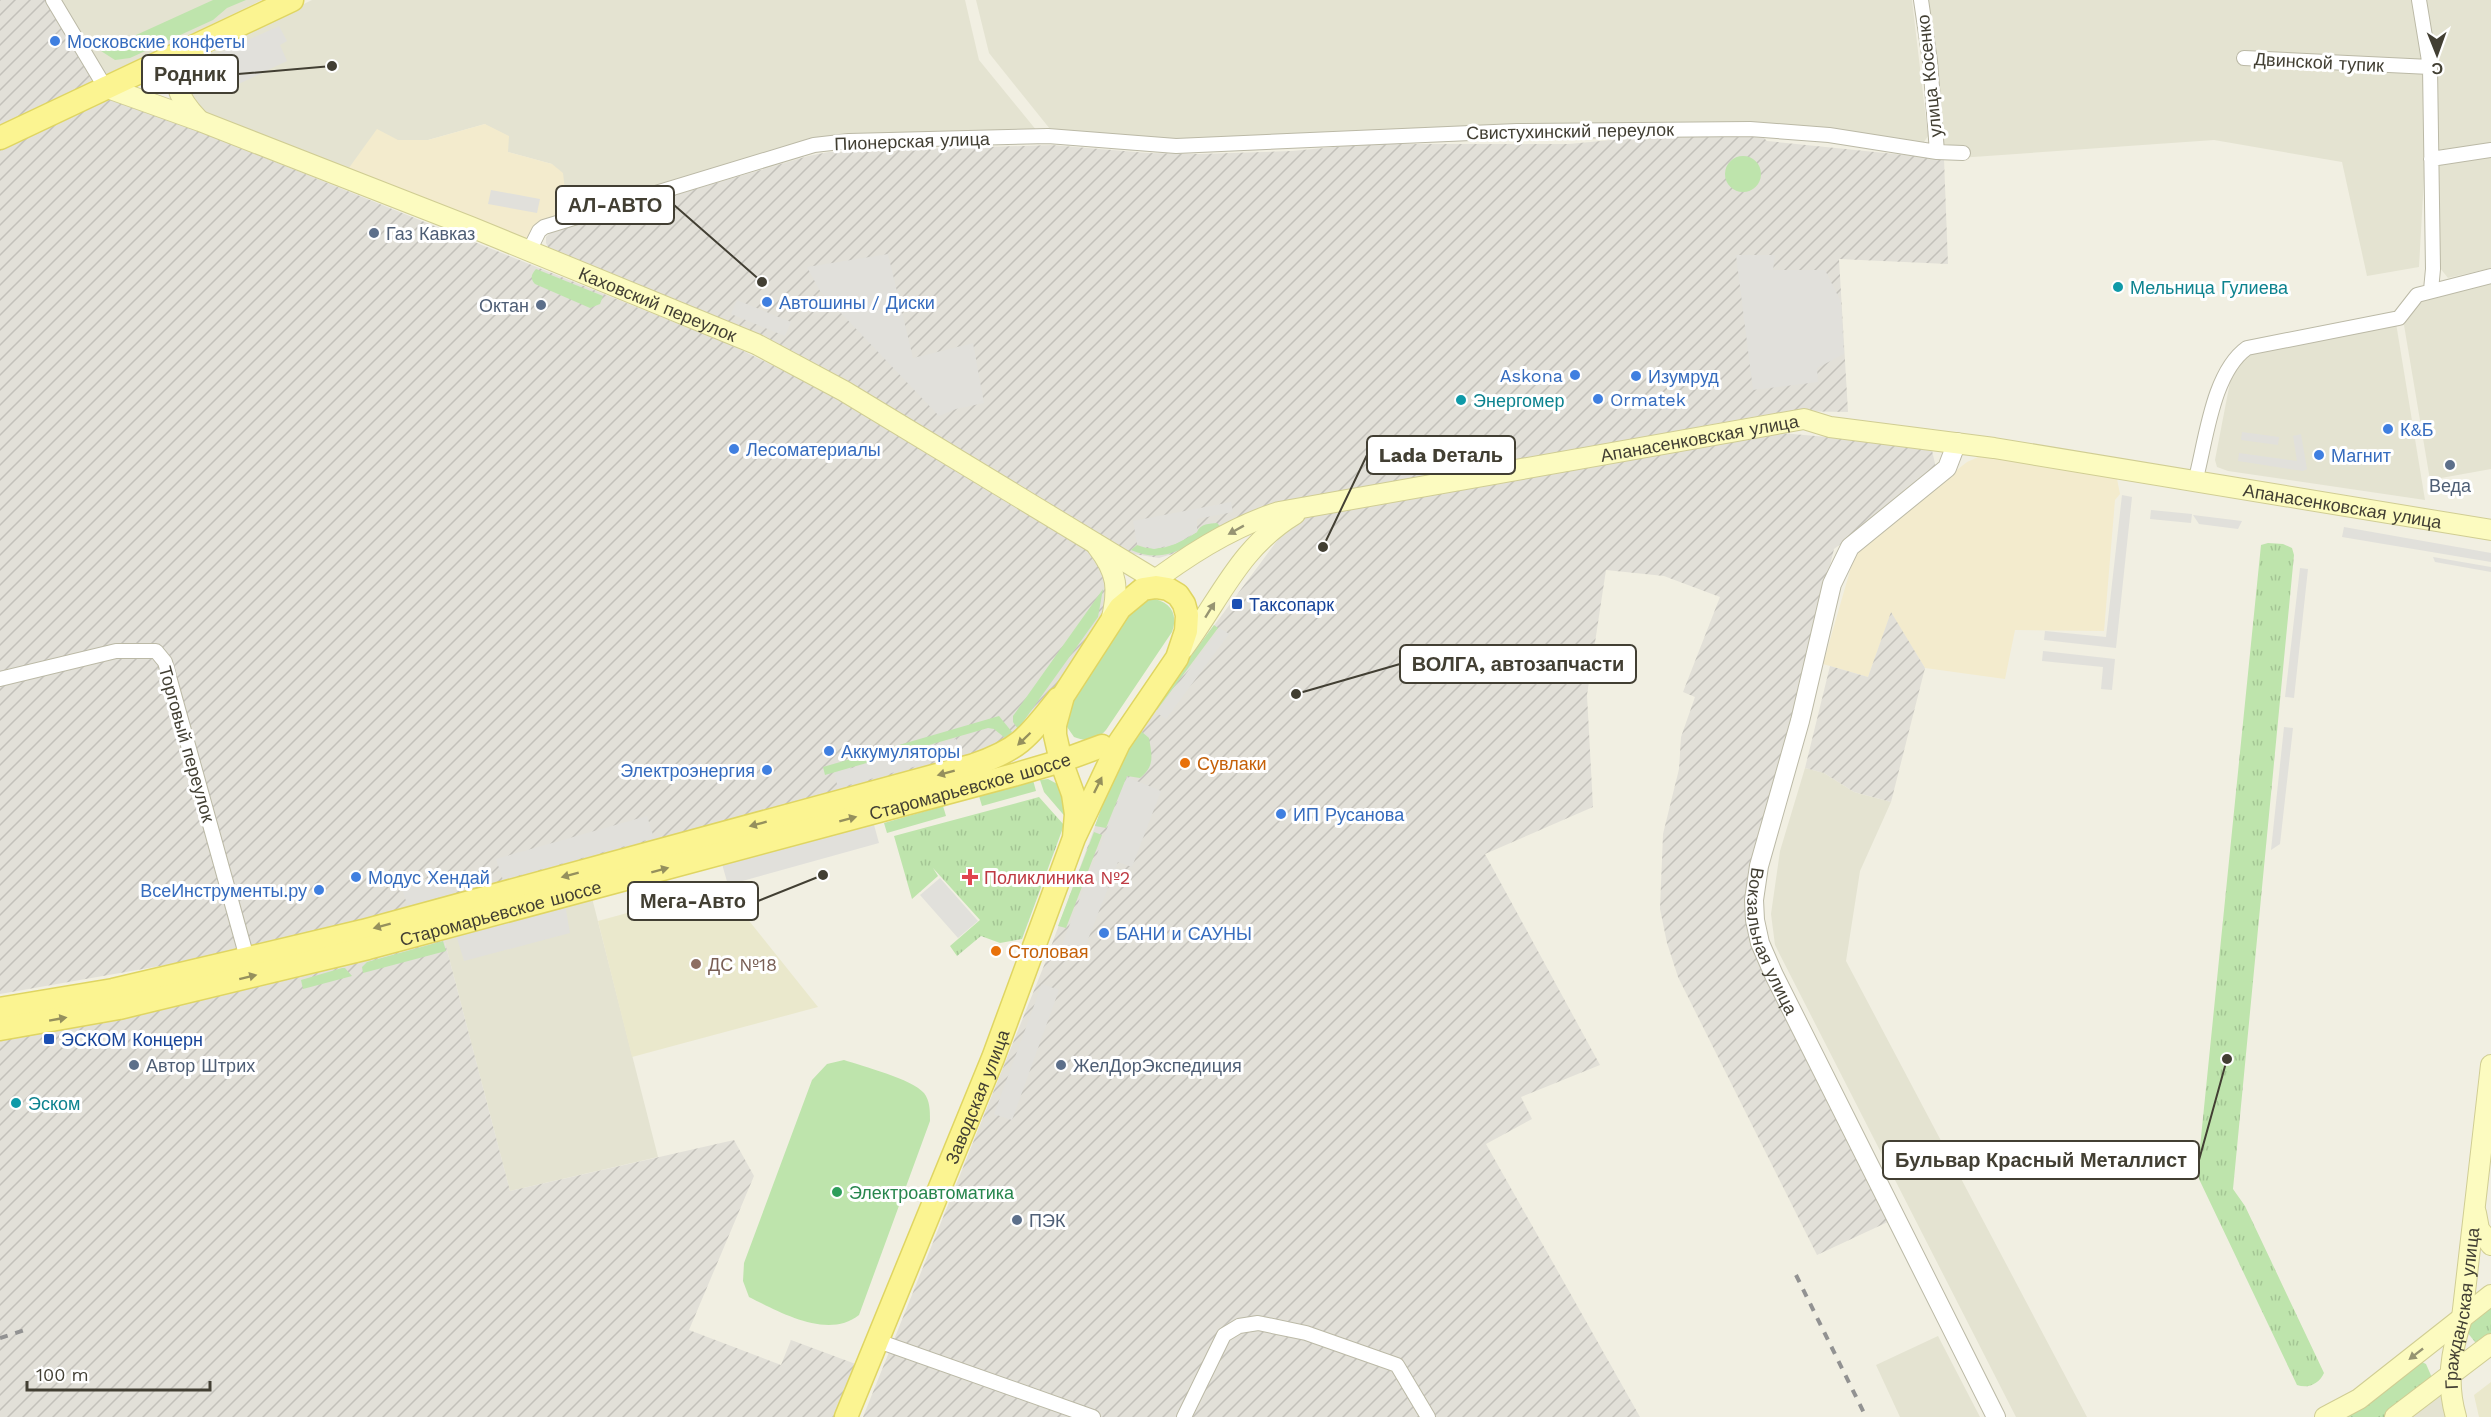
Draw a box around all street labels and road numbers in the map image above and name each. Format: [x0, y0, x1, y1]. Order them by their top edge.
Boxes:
street label: улица Косенко [1912, 14, 1946, 138]
street label: Двинской тупик [2253, 48, 2385, 76]
street label: Свистухинский переулок [1466, 119, 1674, 143]
street label: Пионерская улица [834, 128, 991, 154]
street label: Каховский переулок [576, 262, 740, 346]
street label: Апанасенковская улица [1599, 409, 1801, 465]
street label: Апанасенковская улица [2242, 479, 2444, 532]
street label: Торговый переулок [155, 664, 219, 825]
street label: Старомарьевское шоссе [867, 748, 1073, 824]
street label: Вокзальная улица [1743, 866, 1803, 1019]
street label: Старомарьевское шоссе [397, 875, 604, 950]
street label: Заводская улица [940, 1026, 1013, 1167]
street label: Гражданская улица [2440, 1225, 2483, 1390]

